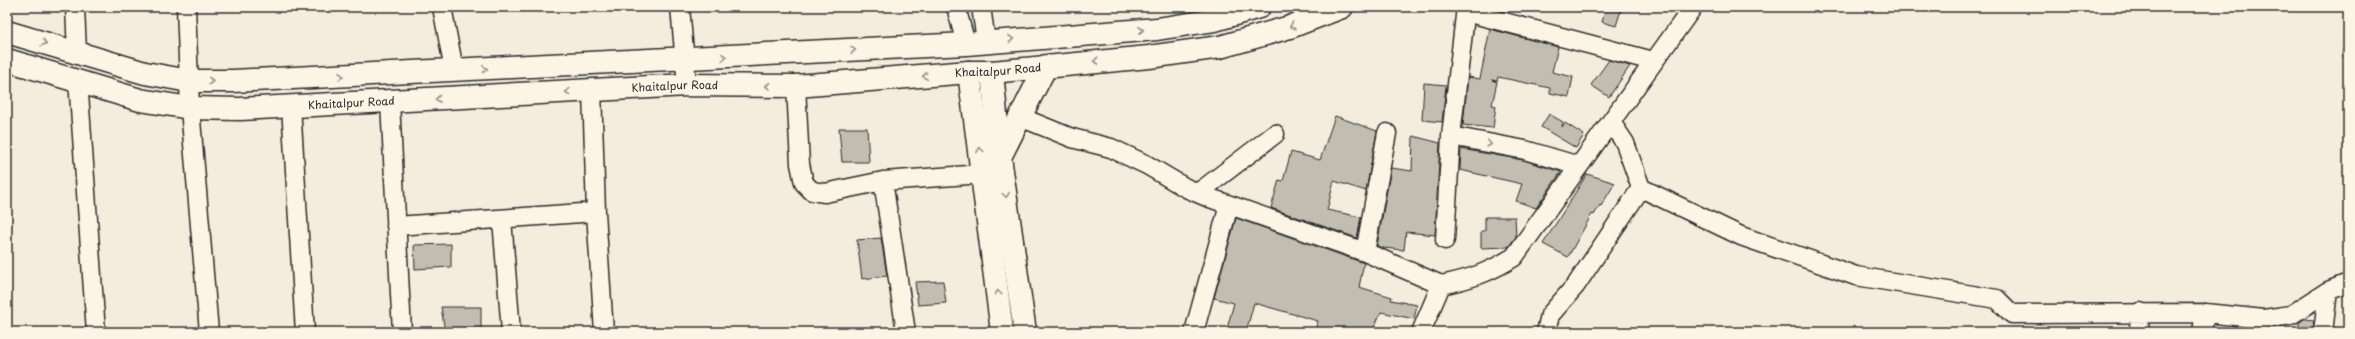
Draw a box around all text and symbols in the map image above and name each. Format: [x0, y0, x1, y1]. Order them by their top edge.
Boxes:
one-way arrow [1289, 21, 1296, 30]
one-way arrow [1138, 25, 1144, 34]
one-way arrow [1008, 35, 1014, 44]
one-way arrow [41, 38, 48, 47]
one-way arrow [850, 46, 856, 54]
one-way arrow [721, 52, 727, 61]
one-way arrow [1093, 57, 1099, 66]
street label: Khaitalpur Road [954, 58, 1042, 81]
one-way arrow [482, 64, 488, 73]
one-way arrow [338, 71, 344, 80]
one-way arrow [922, 71, 928, 80]
street label: Khaitalpur Road [631, 76, 718, 96]
one-way arrow [208, 77, 214, 85]
one-way arrow [765, 82, 771, 90]
one-way arrow [565, 87, 571, 96]
street label: Khaitalpur Road [308, 92, 395, 113]
one-way arrow [435, 95, 441, 103]
one-way arrow [1486, 139, 1492, 147]
one-way arrow [976, 147, 985, 153]
one-way arrow [1001, 192, 1010, 198]
one-way arrow [993, 290, 1002, 296]

